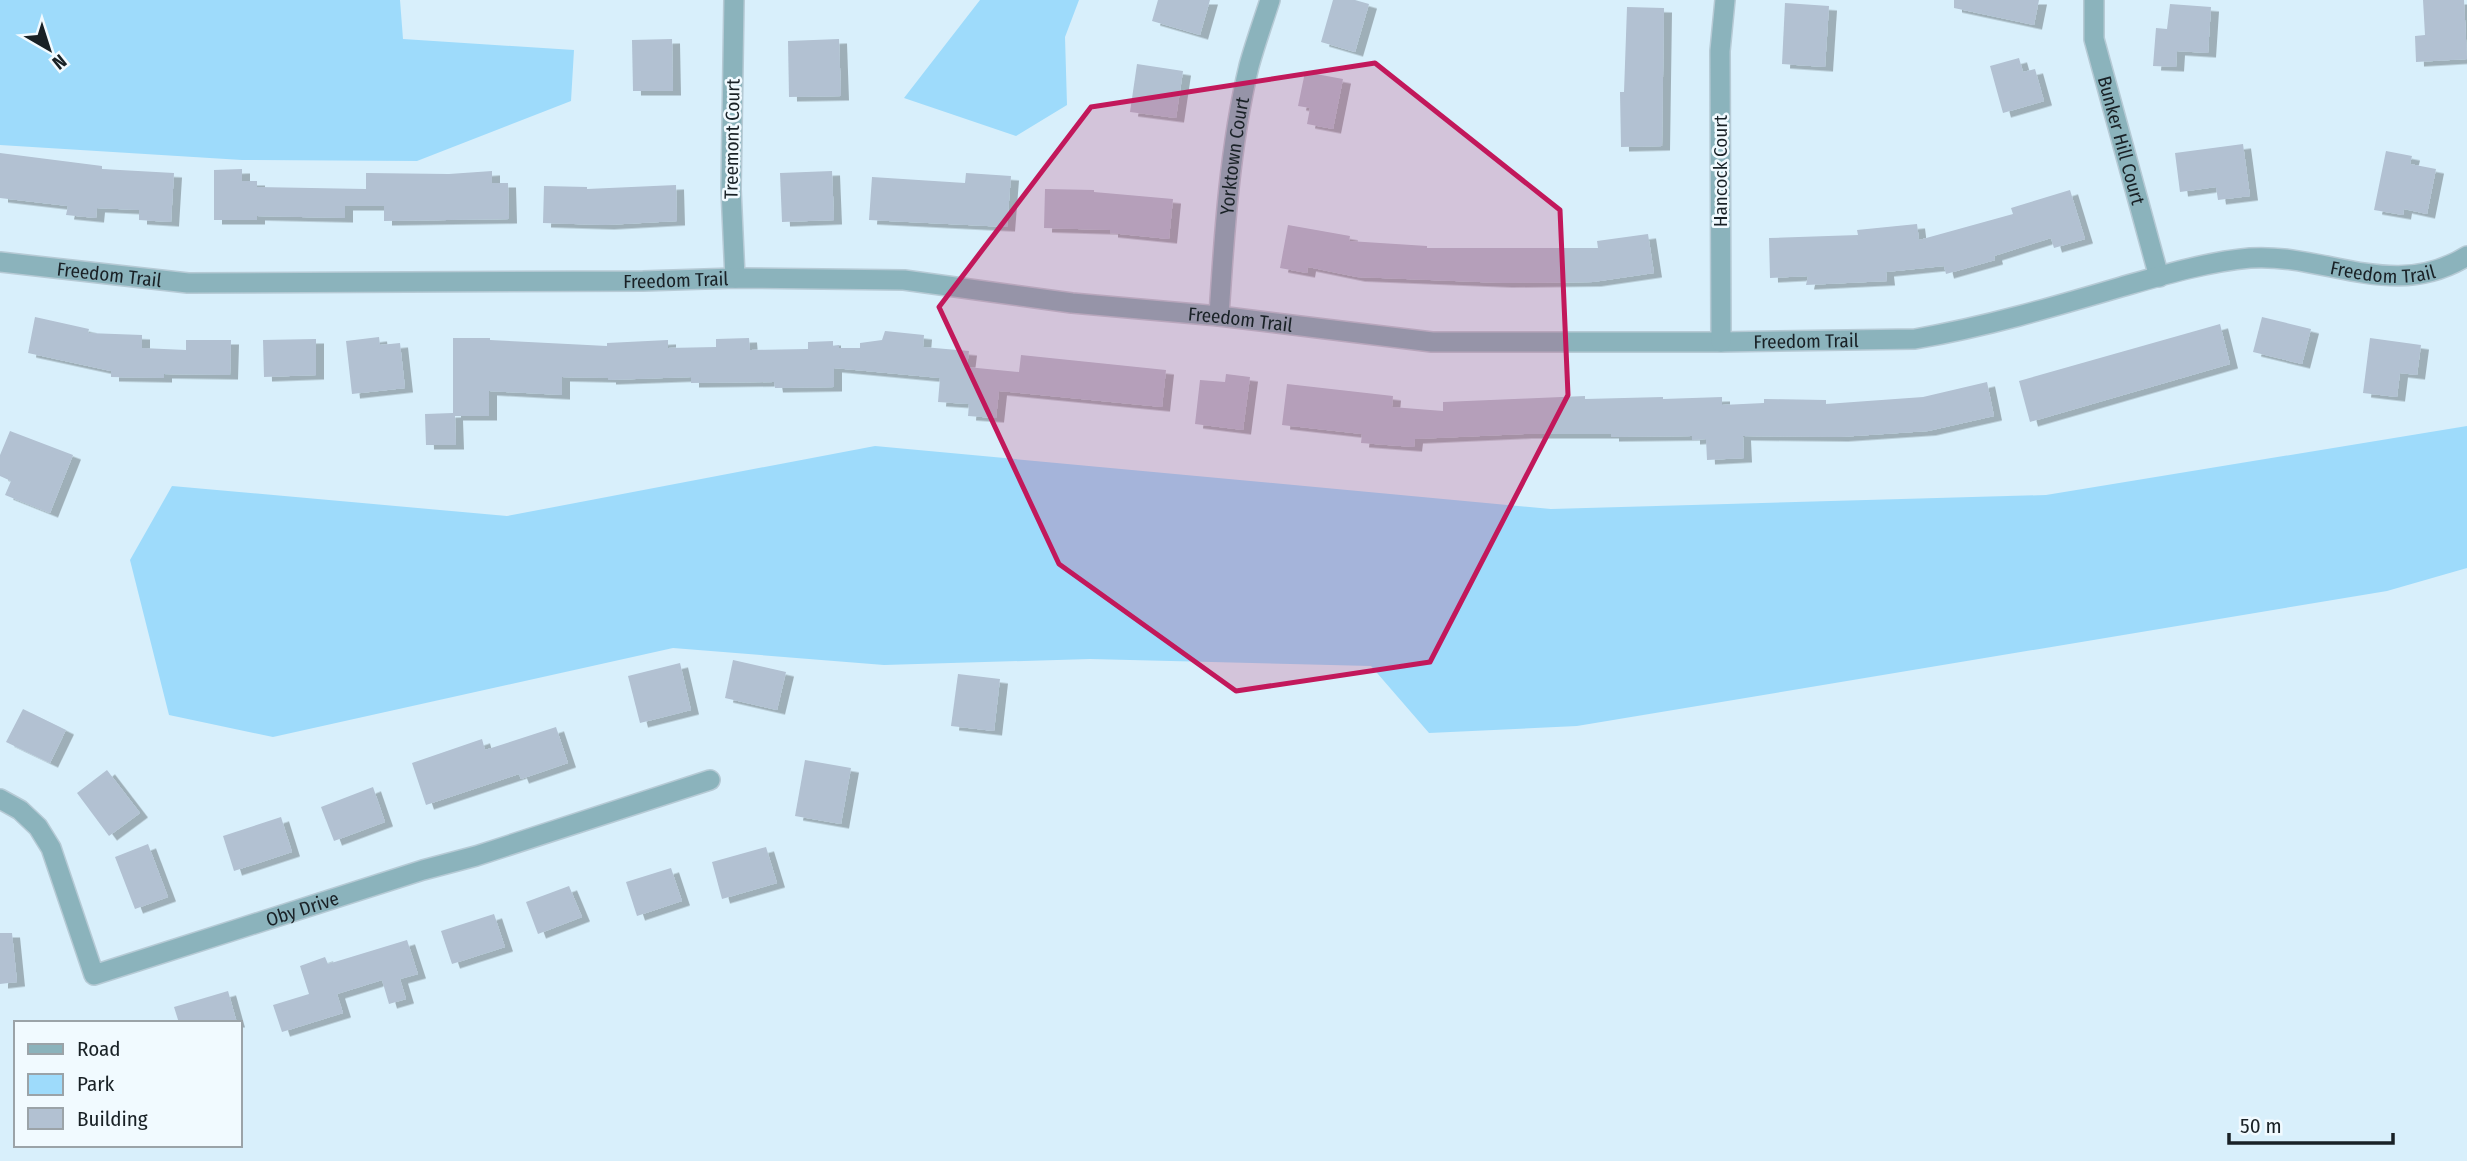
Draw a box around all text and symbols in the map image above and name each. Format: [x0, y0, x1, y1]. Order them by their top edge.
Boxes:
north arrow [14, 14, 84, 84]
text: N [48, 49, 71, 74]
street label: Bunker Hill Court [2093, 73, 2150, 208]
street label: Treemont Court [719, 78, 745, 199]
street label: Yorktown Court [1215, 94, 1254, 216]
street label: Hancock Court [1709, 114, 1732, 227]
street label: Freedom Trail [2328, 256, 2438, 288]
street label: Freedom Trail [56, 257, 163, 291]
street label: Freedom Trail [623, 267, 729, 293]
street label: Freedom Trail [1187, 302, 1294, 336]
street label: Freedom Trail [1753, 328, 1859, 353]
street label: Oby Drive [263, 886, 342, 931]
legend [14, 1021, 242, 1147]
text: Road [77, 1036, 121, 1062]
text: Park [77, 1071, 115, 1097]
scale bar [2229, 1102, 2394, 1146]
text: Building [77, 1106, 148, 1132]
text: 50 m [2240, 1113, 2282, 1139]

